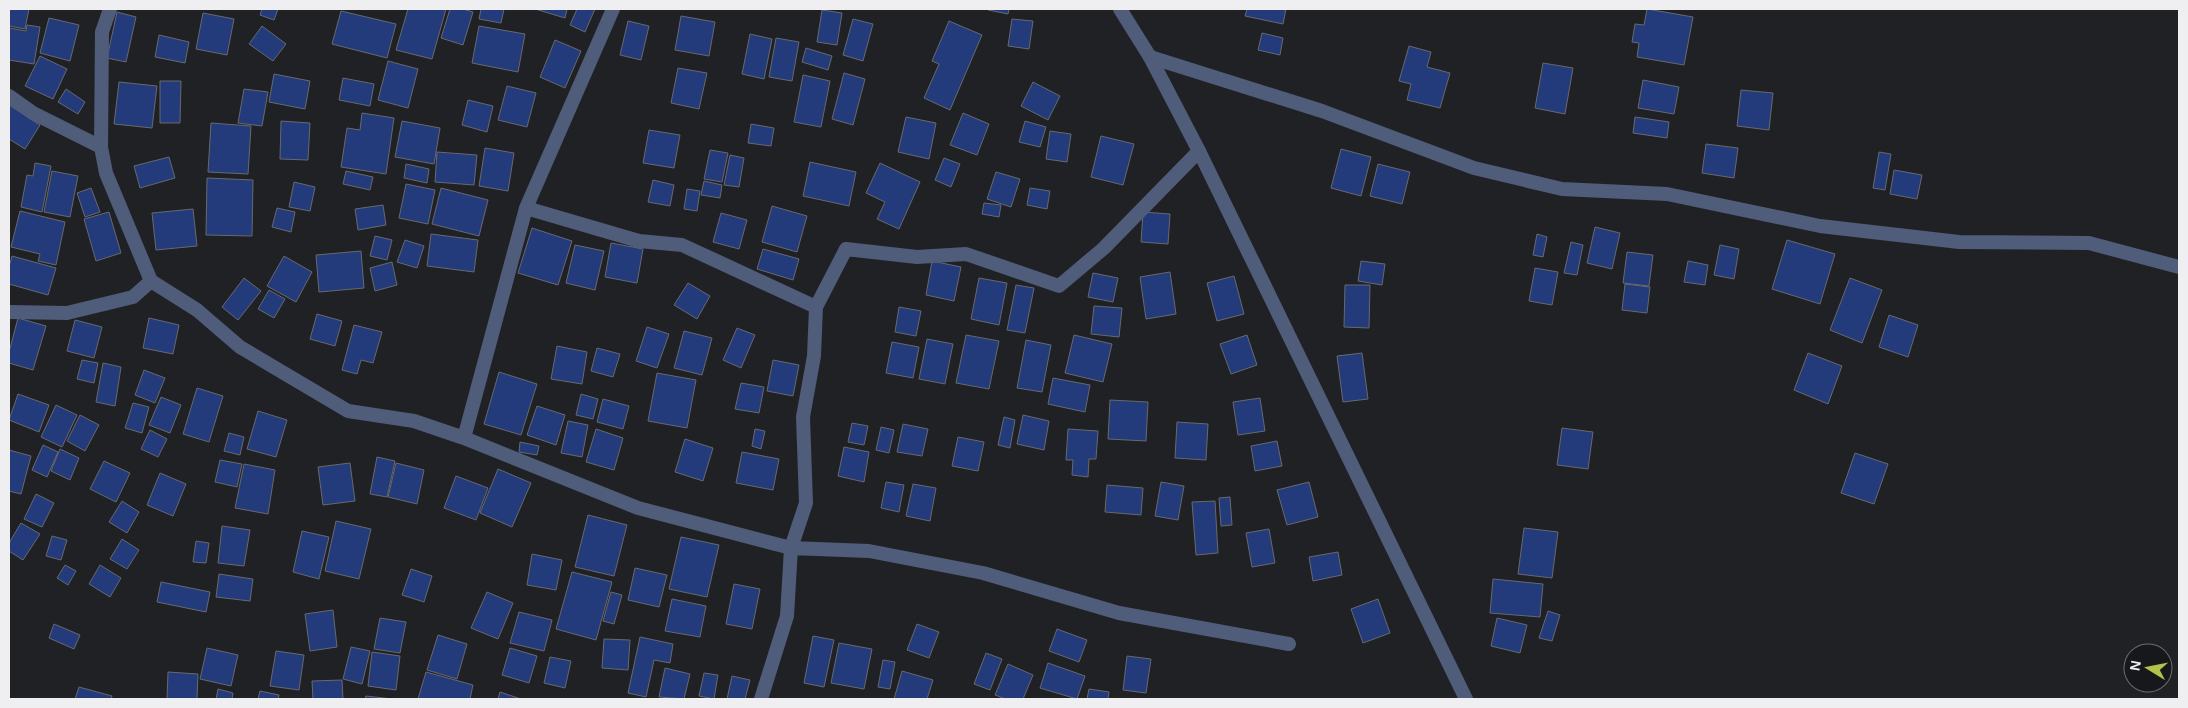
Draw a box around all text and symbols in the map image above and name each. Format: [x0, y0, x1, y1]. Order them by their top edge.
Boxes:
north arrow [2123, 643, 2173, 693]
text: N [2126, 659, 2144, 672]

